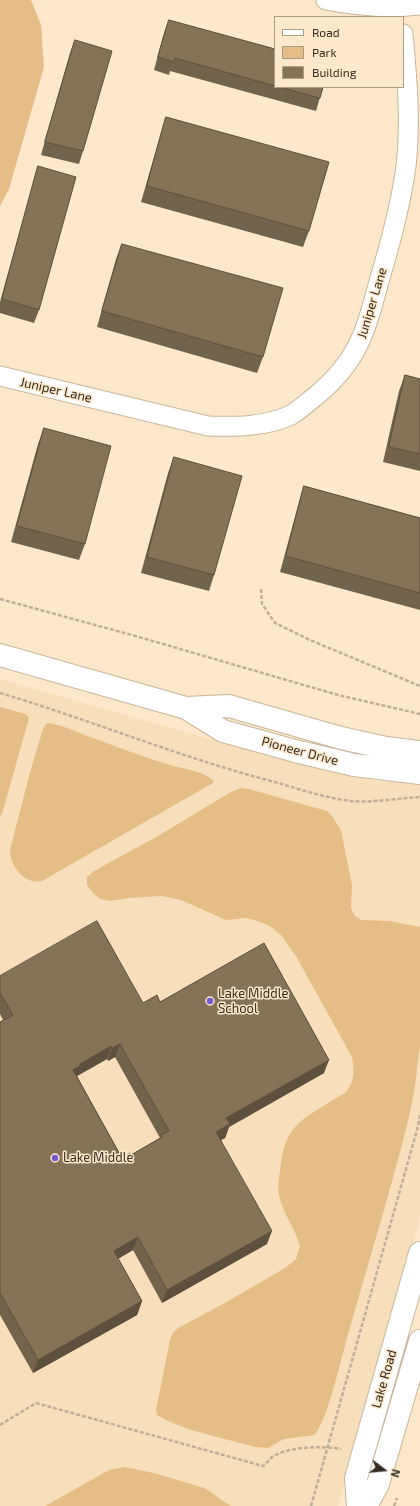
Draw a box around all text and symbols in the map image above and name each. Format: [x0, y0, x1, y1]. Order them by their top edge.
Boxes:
legend [274, 16, 404, 88]
text: Road [312, 25, 340, 39]
text: Park [312, 45, 337, 59]
text: Building [312, 65, 356, 79]
street label: Juniper Lane [354, 266, 390, 340]
street label: Juniper Lane [18, 374, 94, 406]
street label: Pioneer Drive [260, 733, 340, 769]
place label: Lake Middle School [218, 986, 288, 1017]
marker: Lake Middle School [205, 996, 215, 1006]
place label: Lake Middle [63, 1150, 133, 1166]
marker: Lake Middle [50, 1153, 60, 1163]
street label: Lake Road [368, 1348, 400, 1410]
north arrow [364, 1450, 404, 1490]
text: N [389, 1468, 403, 1479]

